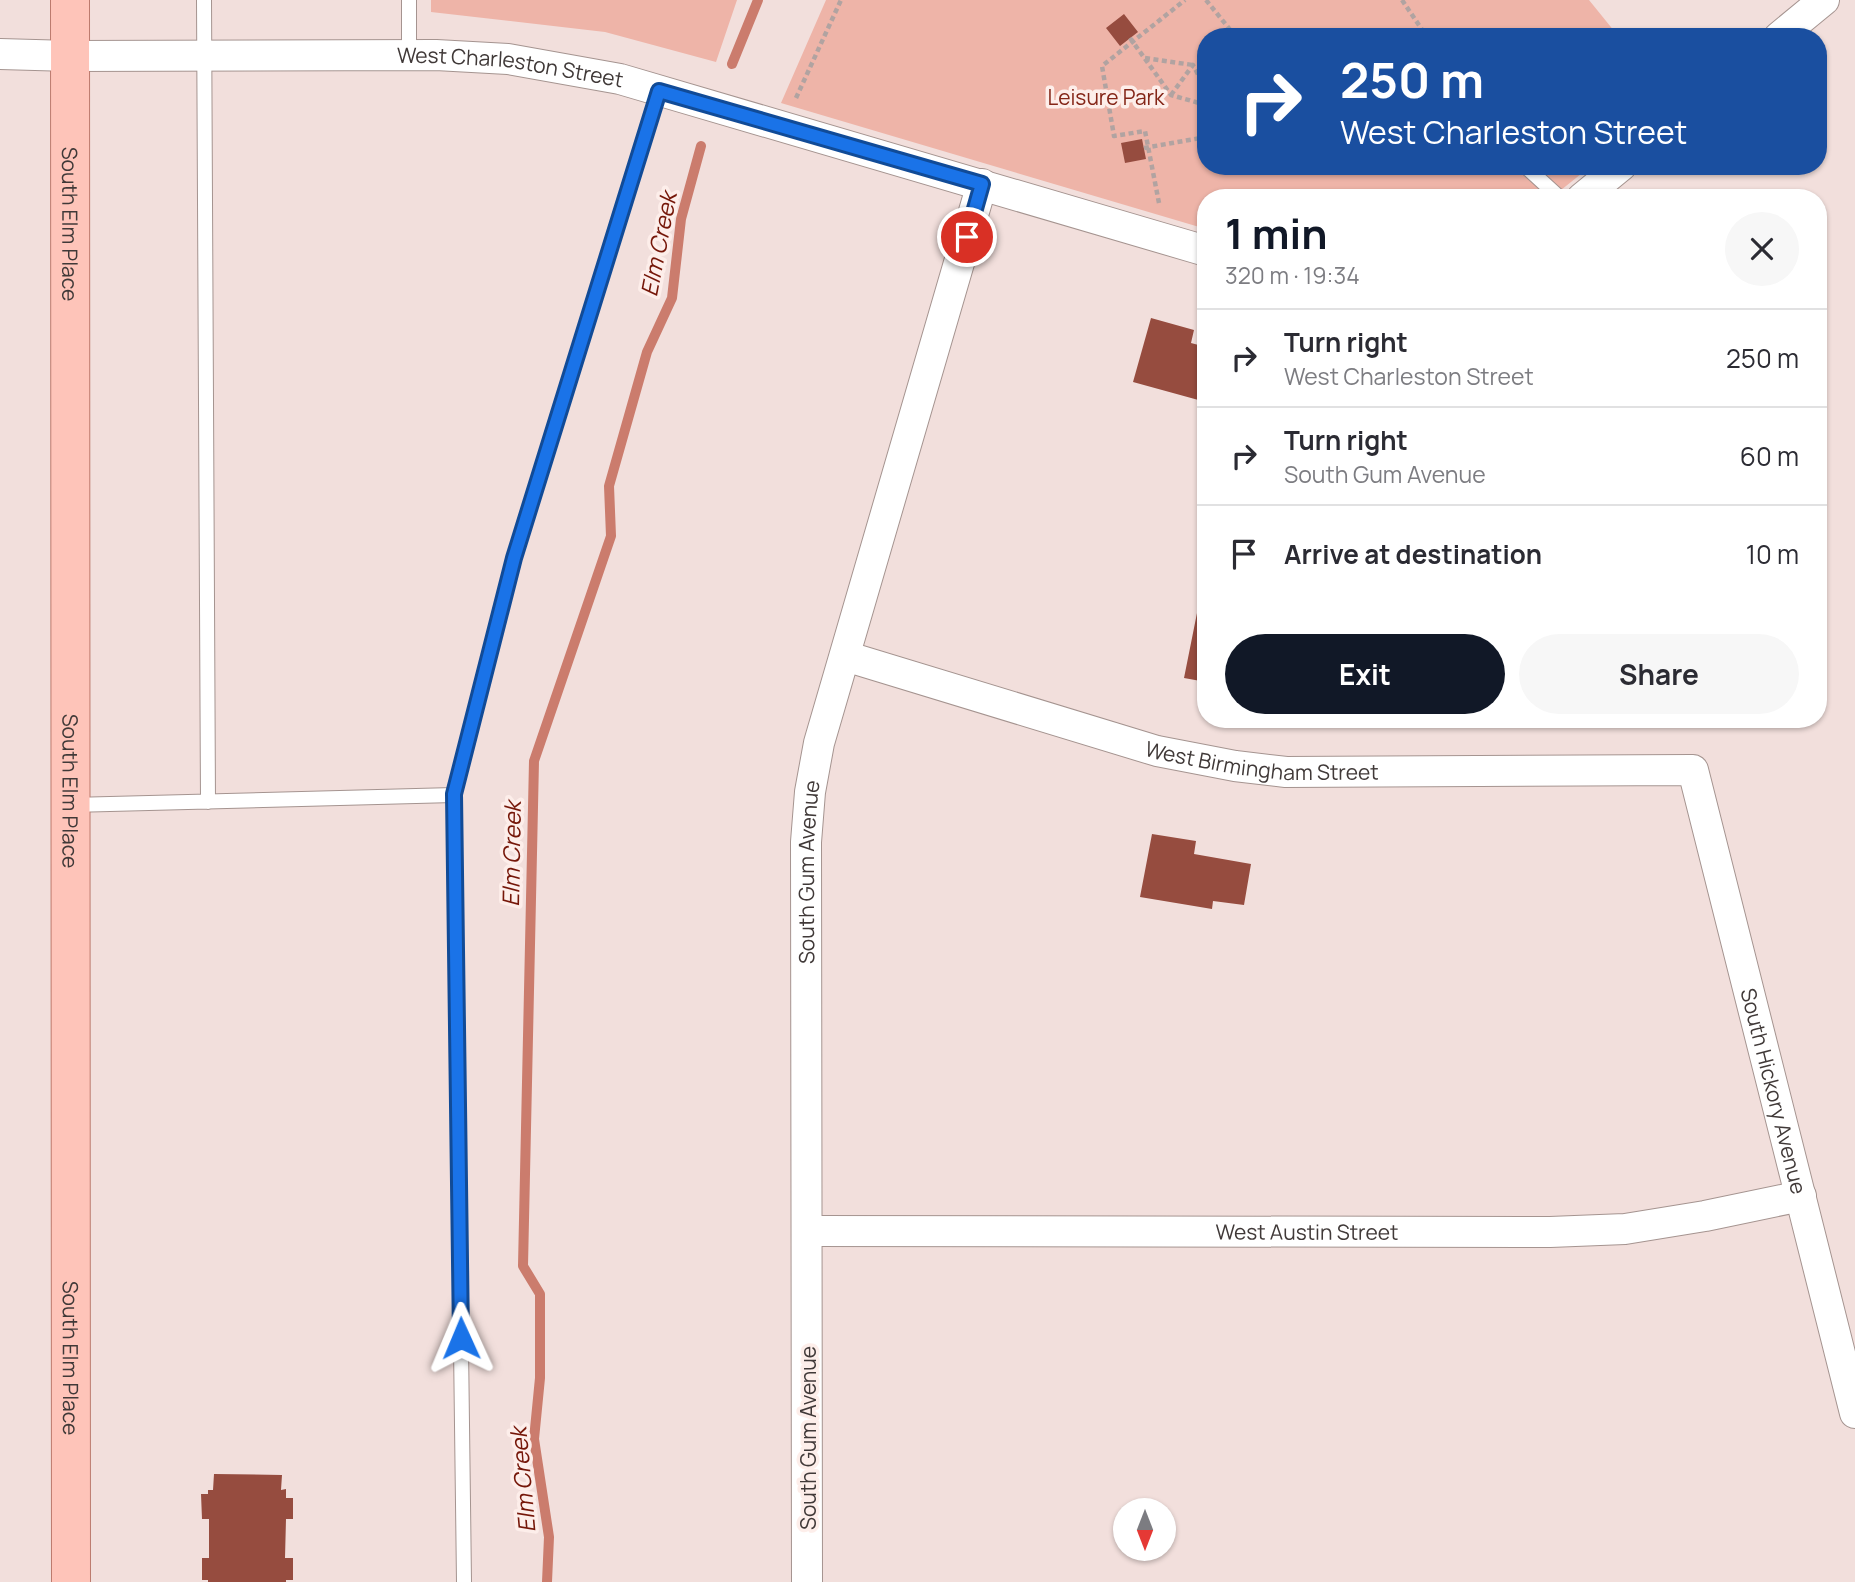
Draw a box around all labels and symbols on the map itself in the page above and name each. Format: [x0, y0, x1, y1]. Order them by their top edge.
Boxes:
street label: West Charleston Street [397, 41, 626, 93]
park label: Leisure Park [1047, 83, 1165, 111]
street label: South Elm Place [56, 147, 84, 301]
water label: Elm Creek [632, 186, 684, 299]
pin [937, 207, 997, 267]
street label: South Elm Place [56, 714, 85, 868]
street label: West Birmingham Street [1142, 734, 1379, 786]
street label: South Gum Avenue [792, 778, 826, 964]
water label: Elm Creek [494, 797, 528, 907]
street label: South Hickory Avenue [1735, 985, 1813, 1197]
street label: West Austin Street [1216, 1218, 1398, 1246]
street label: South Elm Place [57, 1281, 85, 1435]
position arrow [424, 1301, 498, 1375]
street label: South Gum Avenue [794, 1346, 822, 1530]
water label: Elm Creek [501, 1423, 543, 1534]
north arrow [1113, 1498, 1176, 1561]

